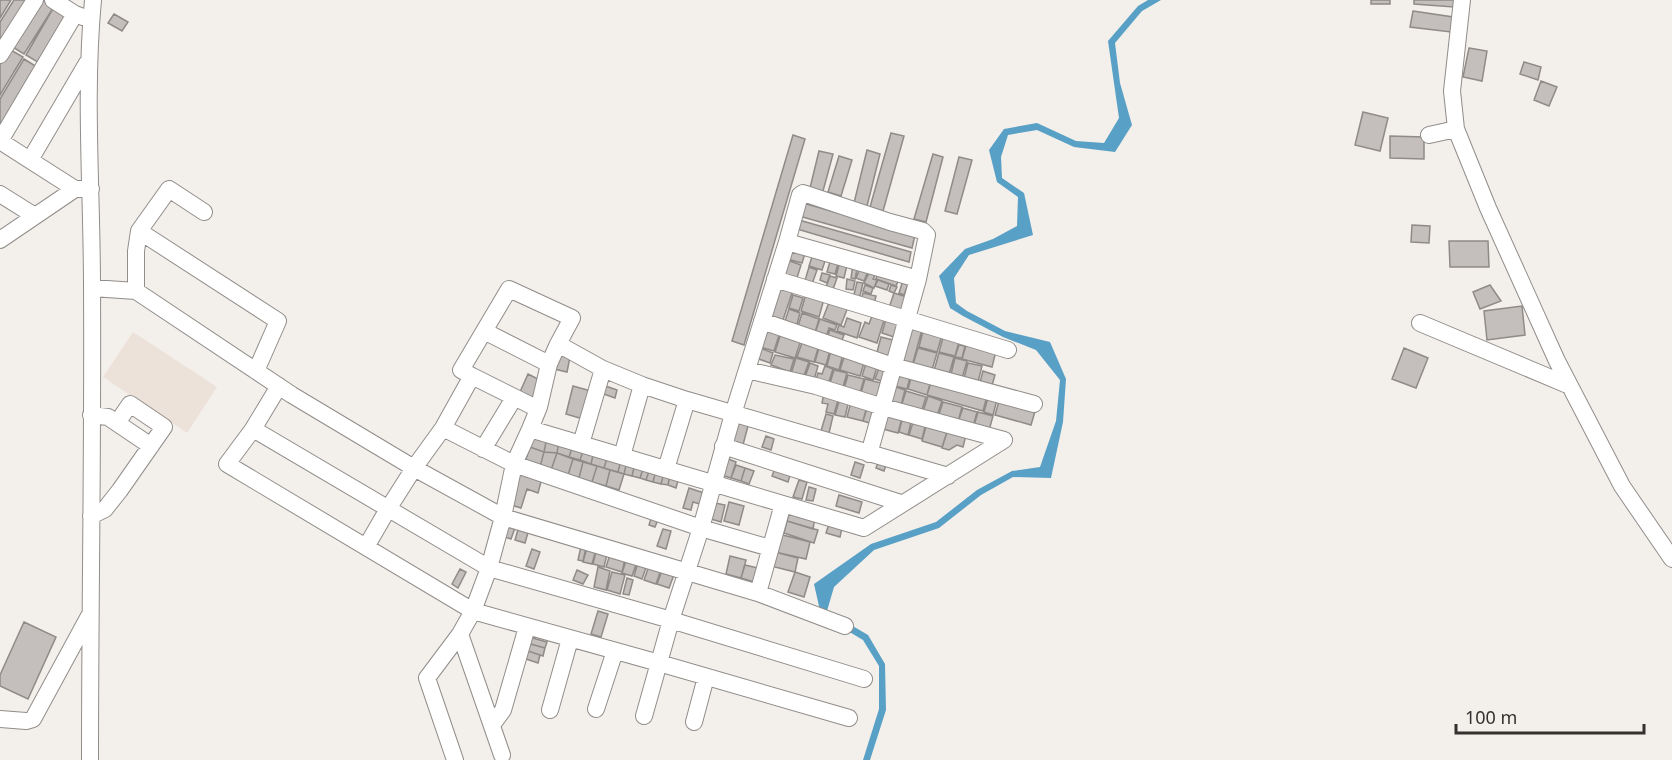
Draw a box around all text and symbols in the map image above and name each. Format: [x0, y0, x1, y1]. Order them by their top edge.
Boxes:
scale bar [1456, 697, 1644, 735]
text: 100 m [1465, 705, 1517, 729]

